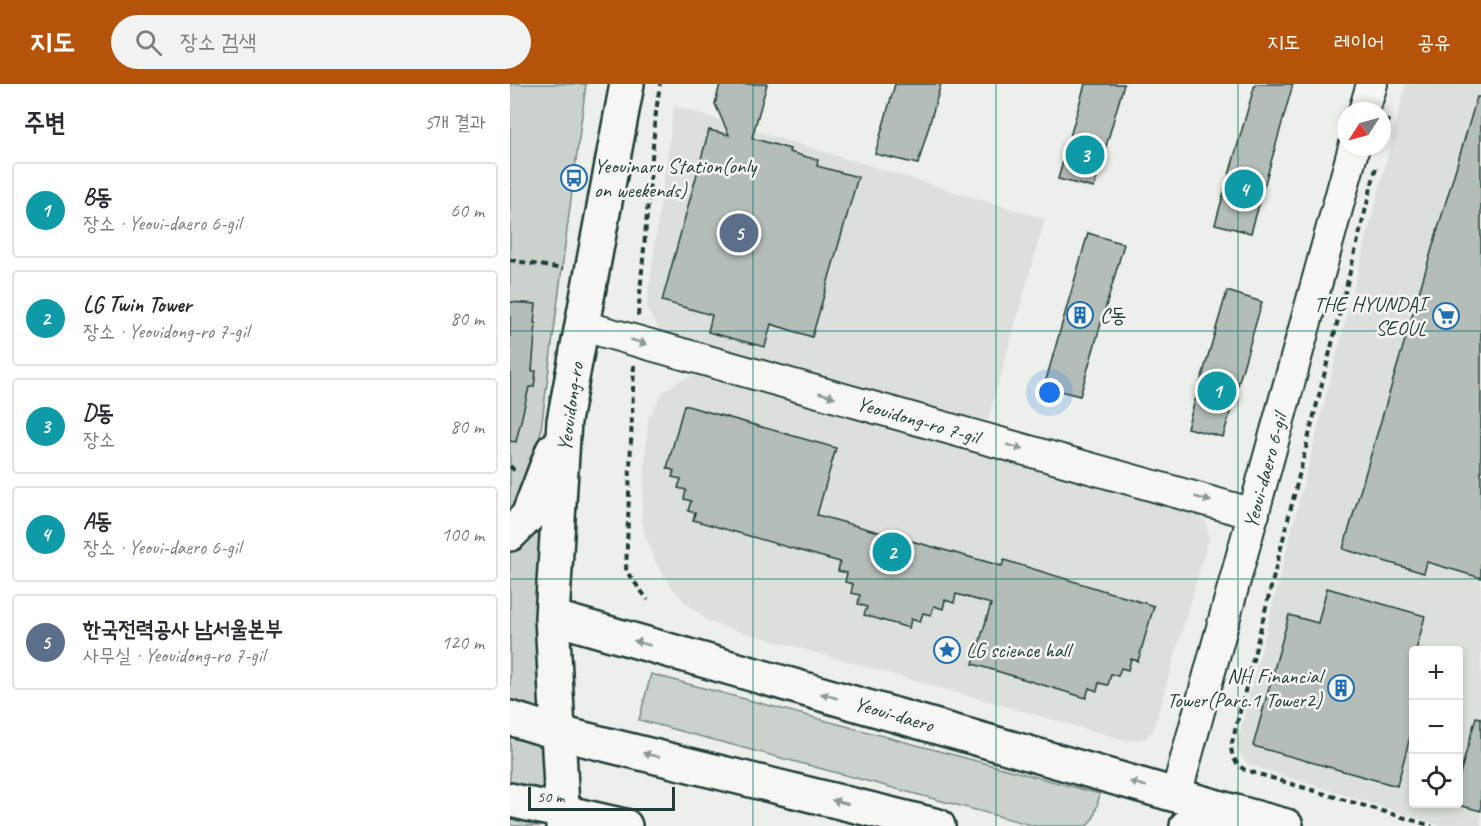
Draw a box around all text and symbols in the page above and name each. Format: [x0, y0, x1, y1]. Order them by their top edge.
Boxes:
search box [111, 15, 531, 69]
text: 지도 [30, 24, 75, 59]
icon: search [132, 26, 165, 59]
text: 장소 검색 [180, 28, 256, 56]
text: 지도 [1267, 29, 1301, 55]
text: 레이어 [1334, 29, 1384, 55]
text: 공유 [1417, 29, 1451, 55]
north arrow [1337, 102, 1391, 156]
text: 주변 [24, 106, 66, 139]
text: 5개 결과 [424, 110, 486, 135]
pin: 3 [1066, 132, 1104, 178]
place label: Yeouinaru Station(only on weekends) [594, 153, 758, 203]
bus stop icon: Yeouinaru Station(only on weekends) [559, 163, 589, 193]
pin: 4 [1224, 166, 1264, 212]
text: B동 [83, 183, 112, 211]
text: 1 [41, 198, 50, 223]
text: 60 m [450, 198, 484, 223]
pin: 5 [720, 210, 758, 256]
text: 장소 · Yeoui-daero 6-gil [83, 211, 241, 236]
text: LG Twin Tower [83, 291, 191, 319]
place label: THE HYUNDAI SEOUL [1314, 291, 1431, 341]
building icon: C동 [1065, 300, 1095, 330]
supermarket icon: THE HYUNDAI SEOUL [1431, 301, 1461, 331]
place label: C동 [1100, 302, 1127, 328]
text: 2 [41, 306, 50, 331]
text: 80 m [450, 306, 484, 331]
text: 장소 · Yeouidong-ro 7-gil [83, 319, 249, 344]
one-way arrow [630, 338, 648, 348]
street label: Yeouidong-ro [551, 359, 589, 453]
pin: 1 [1198, 368, 1236, 414]
your location [1035, 378, 1064, 407]
street label: Yeouidong-ro 7-gil [854, 390, 986, 451]
one-way arrow [818, 391, 836, 400]
text: D동 [83, 399, 114, 427]
street label: Yeoui-daero 6-gil [1237, 407, 1294, 531]
text: 3 [41, 414, 50, 439]
text: 80 m [450, 414, 484, 439]
text: 장소 [83, 427, 115, 452]
one-way arrow [1006, 443, 1024, 452]
one-way arrow [1194, 495, 1212, 505]
text: A동 [83, 507, 112, 535]
text: 4 [41, 522, 50, 547]
text: 100 m [441, 522, 484, 547]
pin: 2 [872, 530, 911, 574]
text: 장소 · Yeoui-daero 6-gil [83, 535, 241, 560]
text: 한국전력공사 남서울본부 [83, 615, 283, 643]
text: 5 [41, 630, 50, 655]
text: 120 m [441, 630, 484, 655]
place icon: LG science hall [932, 635, 962, 665]
place label: LG science hall [966, 637, 1073, 663]
one-way arrow [633, 638, 651, 647]
text: 사무실 · Yeouidong-ro 7-gil [83, 643, 265, 668]
map controls [1409, 646, 1463, 808]
button: + [1409, 646, 1463, 700]
place label: NH Financial Tower(Parc.1 Tower2) [1167, 663, 1325, 713]
building icon: NH Financial Tower(Parc.1 Tower2) [1326, 673, 1356, 703]
street label: Yeoui-daero [851, 690, 938, 738]
one-way arrow [820, 691, 838, 700]
button: − [1409, 700, 1463, 754]
one-way arrow [642, 750, 660, 760]
button: locate [1409, 754, 1463, 808]
one-way arrow [1129, 779, 1147, 788]
scale bar [528, 784, 675, 812]
text: 50 m [537, 787, 564, 807]
one-way arrow [831, 796, 849, 806]

